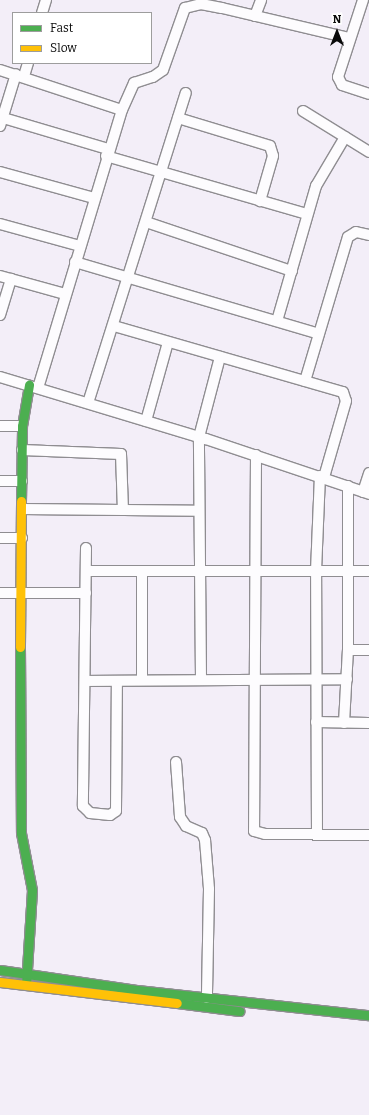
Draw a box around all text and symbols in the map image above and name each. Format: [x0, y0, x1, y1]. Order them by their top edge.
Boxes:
legend [12, 12, 152, 64]
north arrow [317, 12, 357, 52]
text: N [333, 13, 341, 26]
text: Fast [50, 21, 73, 35]
text: Slow [50, 41, 77, 55]

